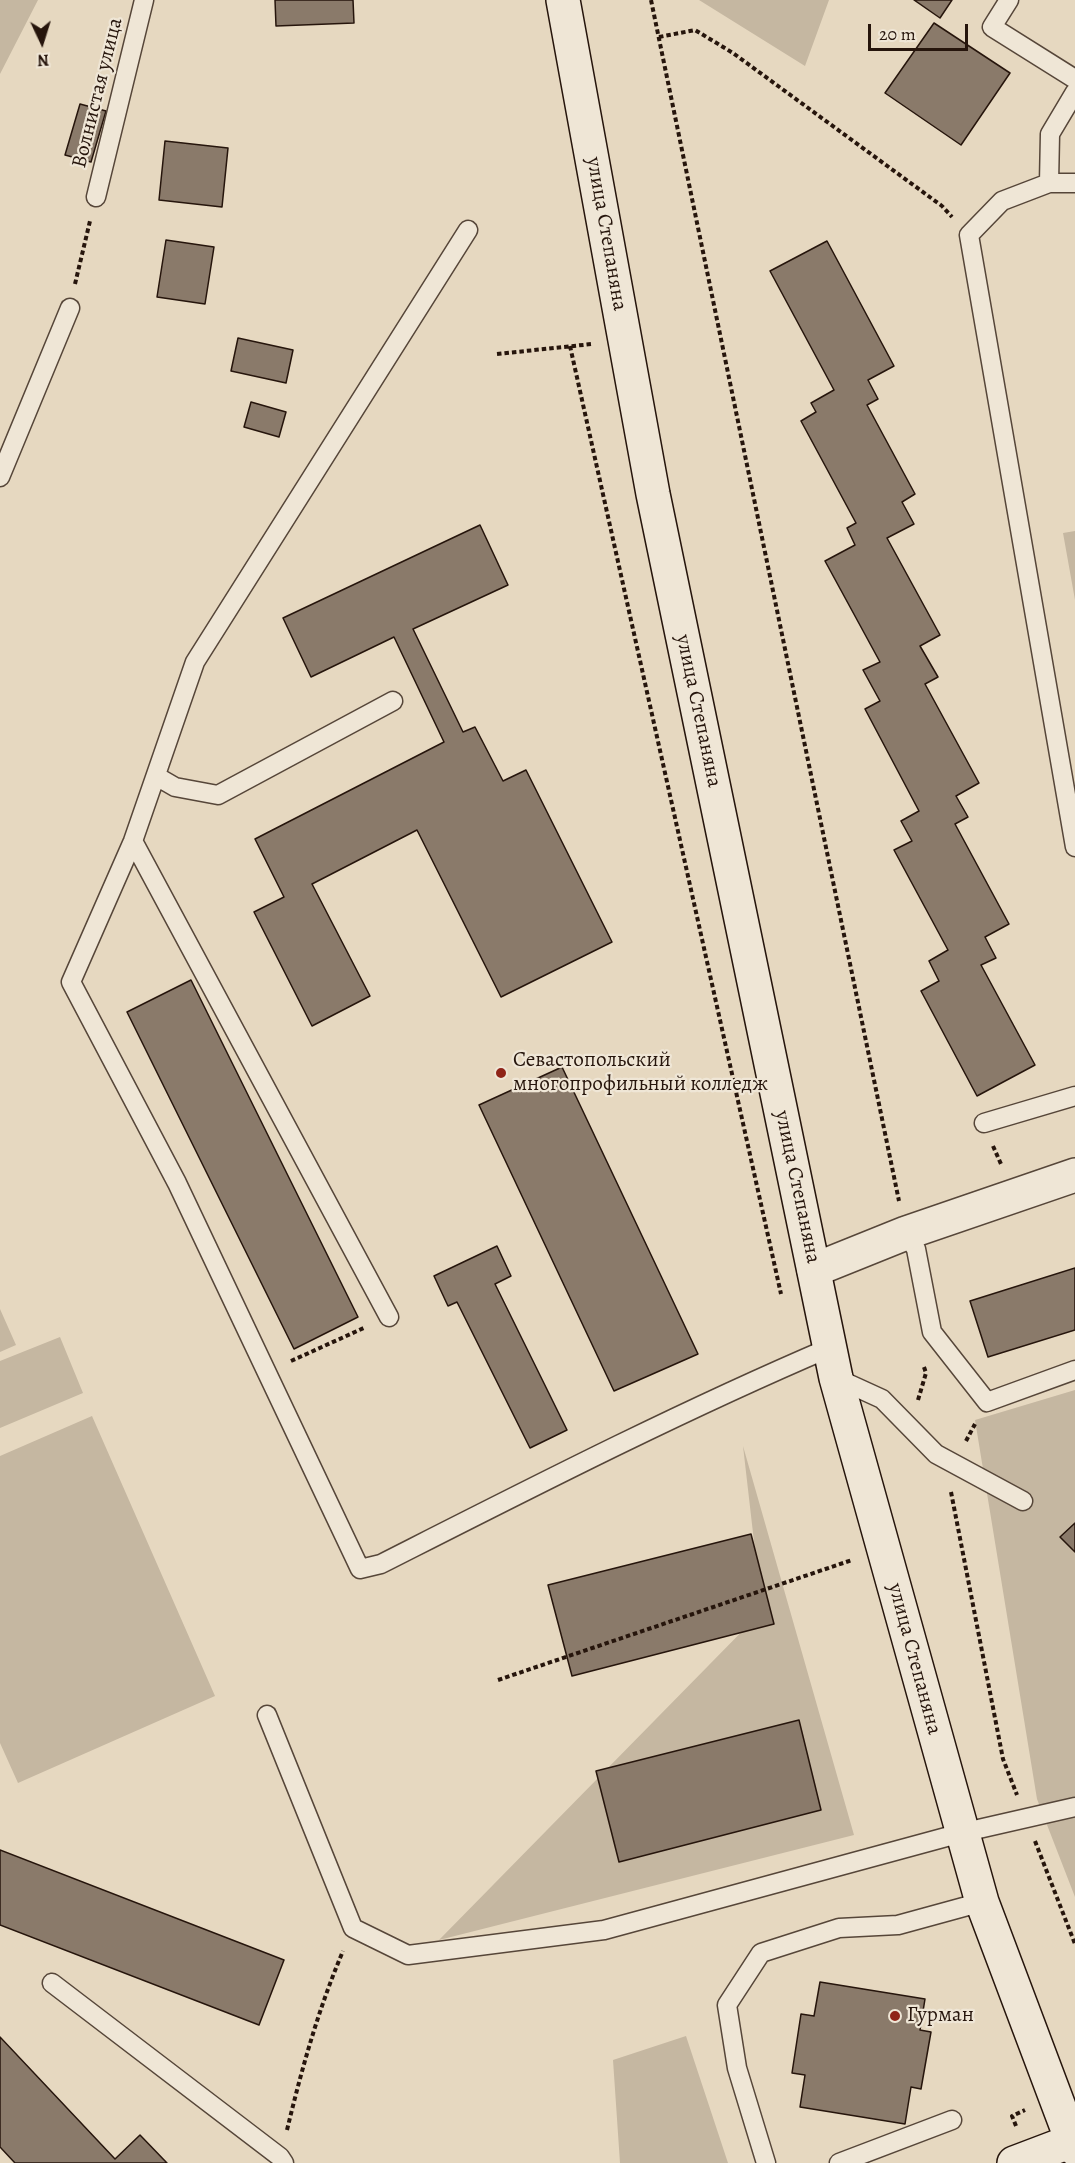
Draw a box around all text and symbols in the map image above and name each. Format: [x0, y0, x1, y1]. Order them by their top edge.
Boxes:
north arrow [12, 12, 72, 72]
scale bar [871, 12, 972, 50]
street label: Волнистая улица [67, 15, 129, 171]
text: 20 m [879, 22, 916, 46]
text: N [37, 49, 50, 71]
street label: улица Степаняна [580, 155, 632, 313]
street label: улица Степаняна [669, 632, 727, 790]
place label: Севастопольский многопрофильный колледж [513, 1048, 768, 1098]
marker: Севастопольский многопрофильный колледж [494, 1066, 508, 1080]
street label: улица Степаняна [768, 1108, 826, 1266]
street label: улица Степаняна [882, 1581, 946, 1737]
place label: Гурман [907, 2003, 974, 2029]
marker: Гурман [888, 2009, 902, 2023]

